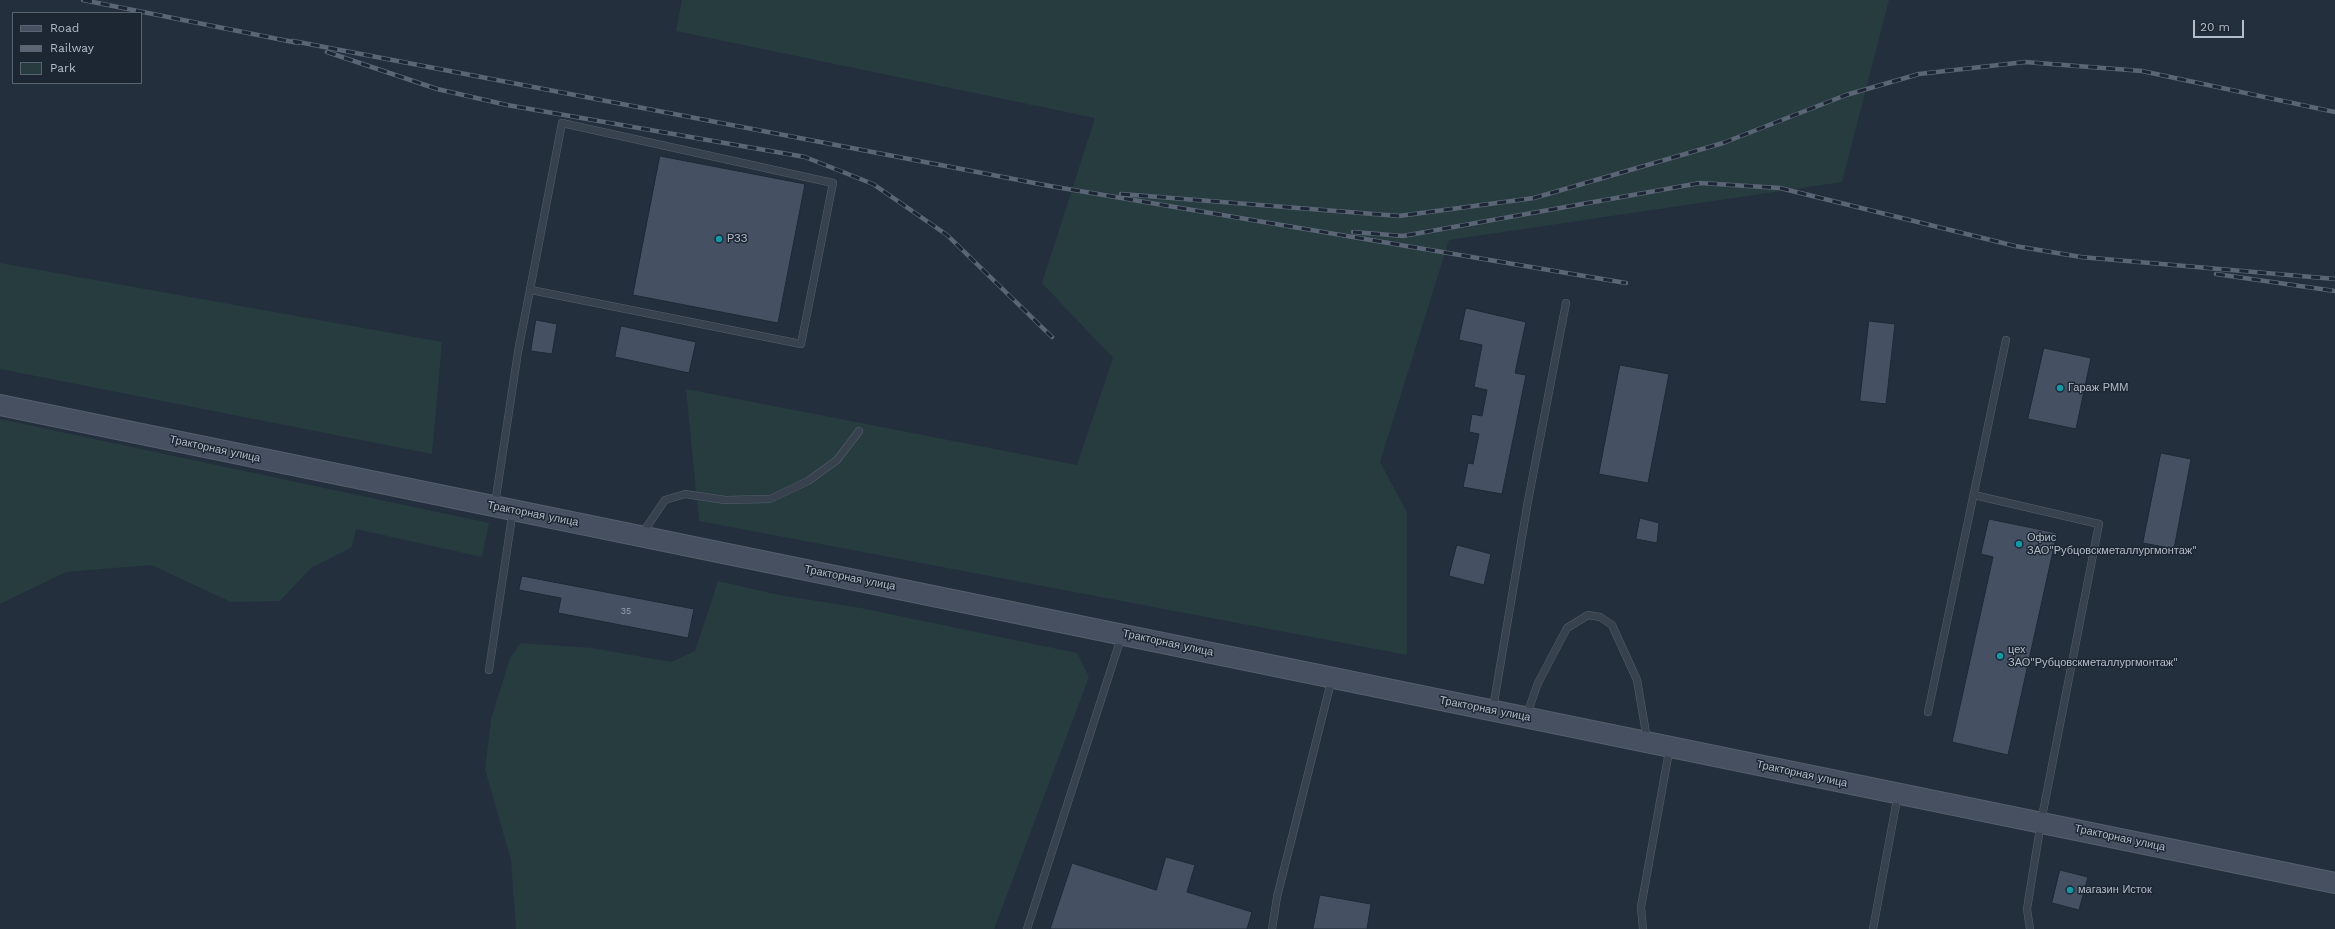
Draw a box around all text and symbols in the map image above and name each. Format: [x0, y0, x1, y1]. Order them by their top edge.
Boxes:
legend [12, 12, 142, 84]
scale bar [2195, 12, 2246, 38]
text: 20 m [2200, 20, 2230, 34]
text: Road [50, 21, 79, 35]
text: Railway [50, 41, 94, 55]
text: Park [50, 61, 76, 75]
place label: РЗЗ [727, 232, 747, 246]
marker: РЗЗ [714, 234, 724, 244]
place label: Гараж РММ [2068, 381, 2128, 395]
marker: Гараж РММ [2055, 383, 2065, 393]
street label: Тракторная улица [168, 433, 262, 465]
street label: Тракторная улица [486, 499, 580, 529]
place label: Офис ЗАО"Рубцовскметаллургмонтаж" [2027, 531, 2197, 557]
marker: Офис ЗАО"Рубцовскметаллургмонтаж" [2014, 539, 2024, 549]
street label: Тракторная улица [803, 563, 897, 593]
house number: 35 [621, 606, 631, 616]
street label: Тракторная улица [1121, 627, 1215, 659]
place label: цех ЗАО"Рубцовскметаллургмонтаж" [2008, 643, 2178, 669]
marker: цех ЗАО"Рубцовскметаллургмонтаж" [1995, 651, 2005, 661]
street label: Тракторная улица [1438, 694, 1532, 724]
street label: Тракторная улица [1755, 758, 1849, 790]
street label: Тракторная улица [2073, 822, 2167, 854]
place label: магазин Исток [2078, 883, 2152, 897]
marker: магазин Исток [2065, 885, 2075, 895]

